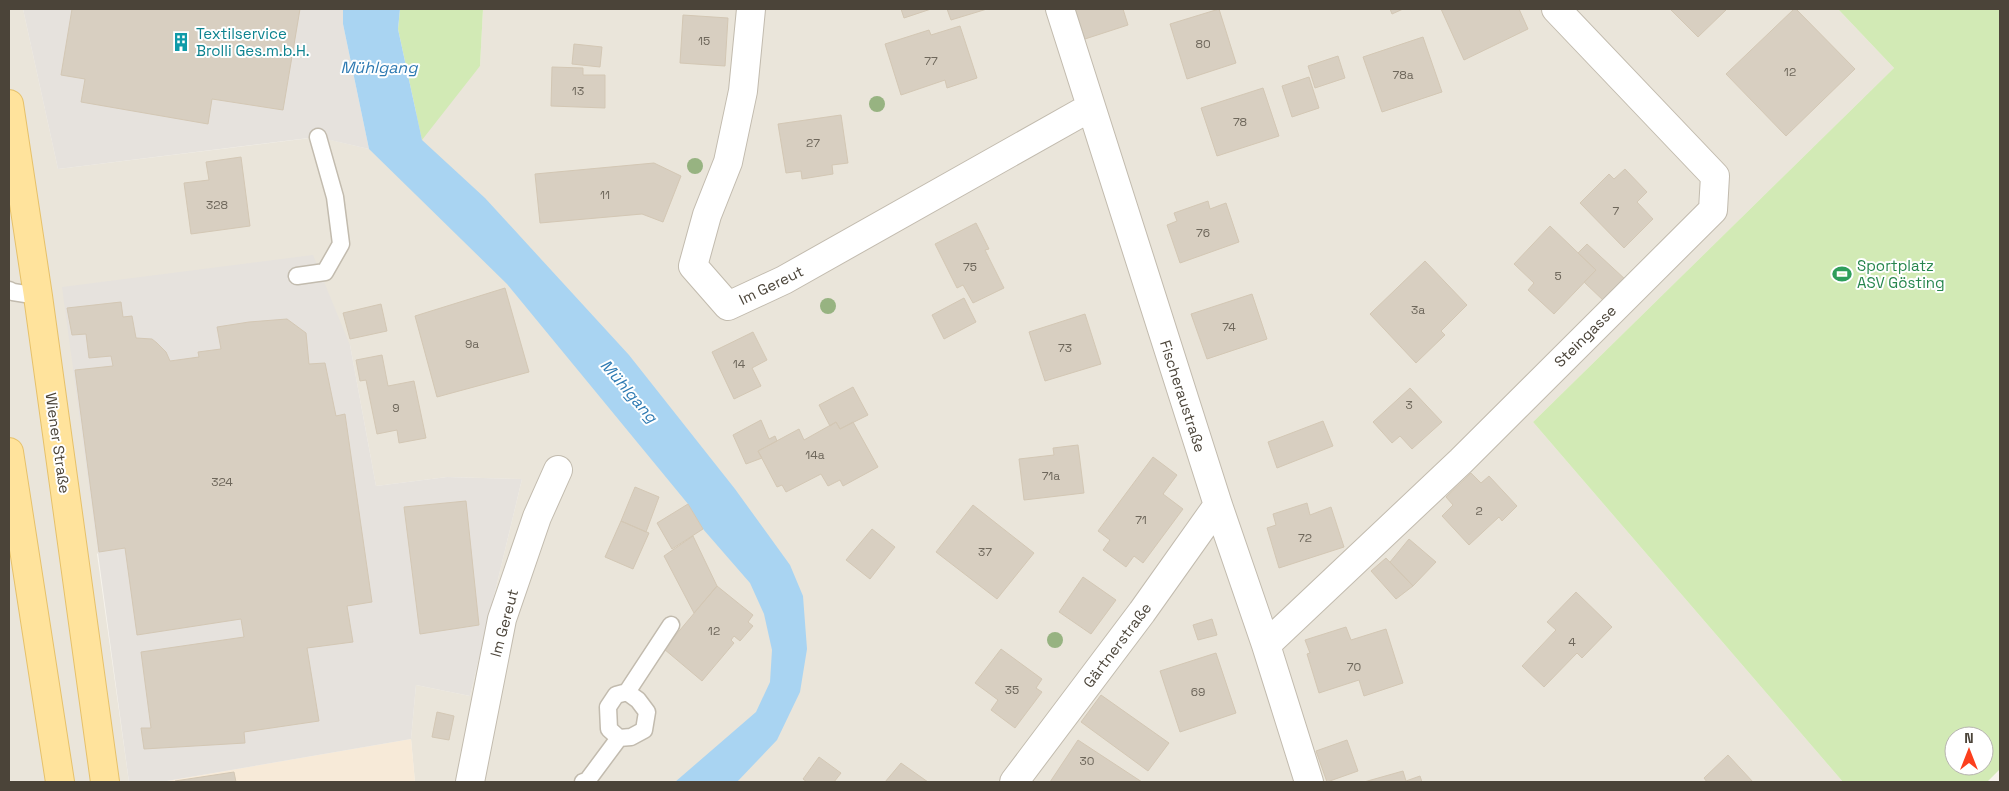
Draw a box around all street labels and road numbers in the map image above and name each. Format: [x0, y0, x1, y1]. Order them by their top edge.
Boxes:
street label: Im Gereut [736, 261, 807, 309]
street label: Steingasse [1550, 301, 1620, 371]
street label: Fischeraustraße [1156, 338, 1210, 455]
street label: Wiener Straße [42, 391, 74, 495]
street label: Im Gereut [486, 587, 522, 659]
street label: Gärtnerstraße [1079, 599, 1155, 691]

